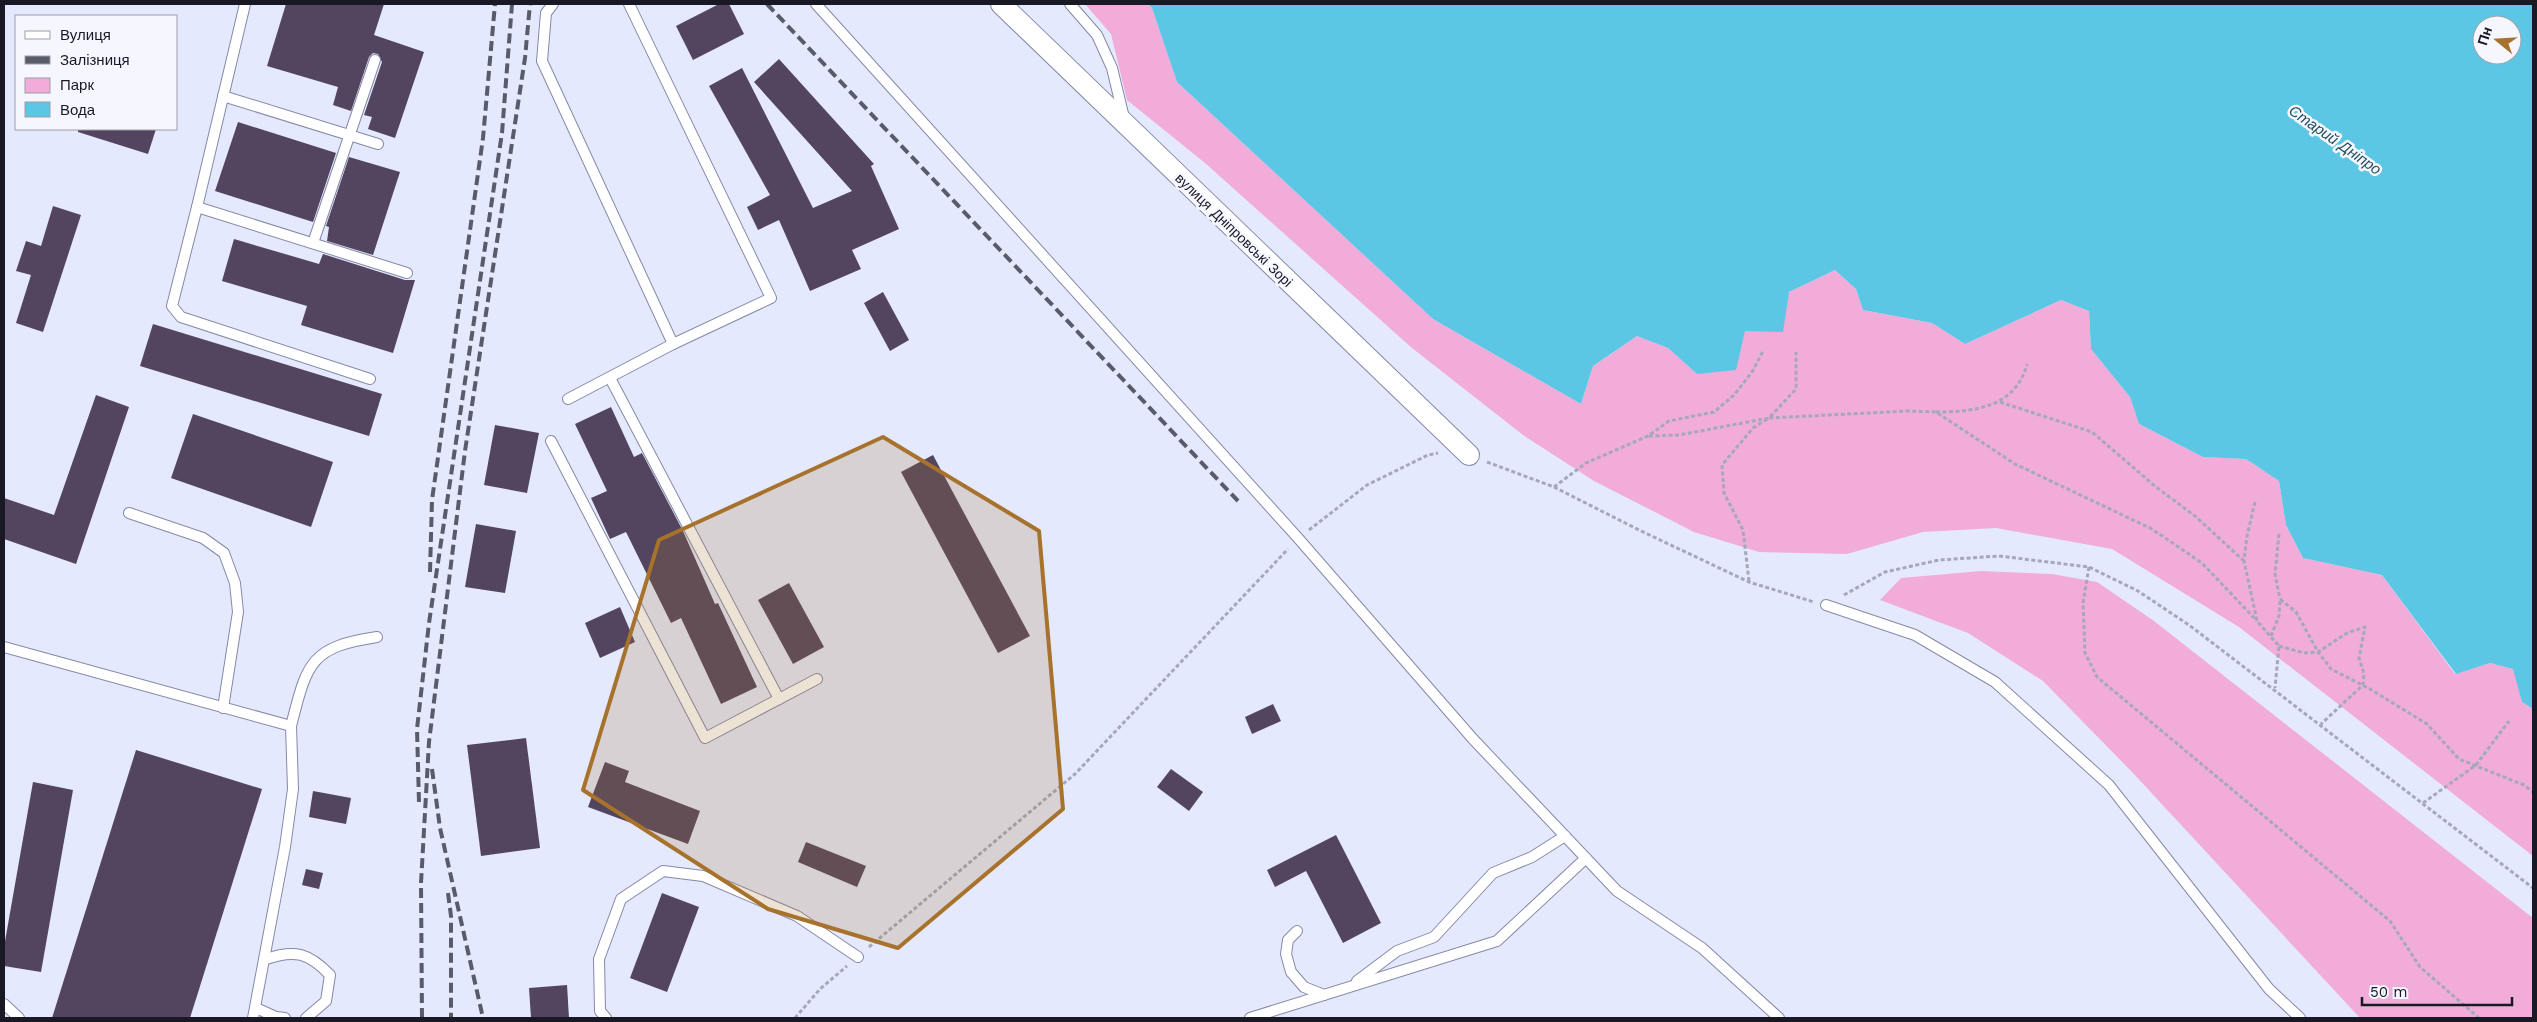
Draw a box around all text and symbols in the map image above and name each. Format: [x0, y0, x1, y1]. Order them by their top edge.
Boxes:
legend [15, 15, 178, 130]
north arrow [2472, 15, 2522, 65]
text: Пн [2474, 25, 2495, 47]
text: Вулиця [60, 26, 111, 44]
text: Залізниця [60, 51, 130, 69]
text: Парк [60, 76, 94, 94]
text: Вода [60, 101, 96, 119]
water label: Старий Дніпро [2285, 101, 2385, 179]
street label: вулиця Дніпровські Зорі [1172, 170, 1296, 290]
scale bar [2362, 974, 2512, 1006]
text: 50 m [2370, 983, 2407, 1001]

